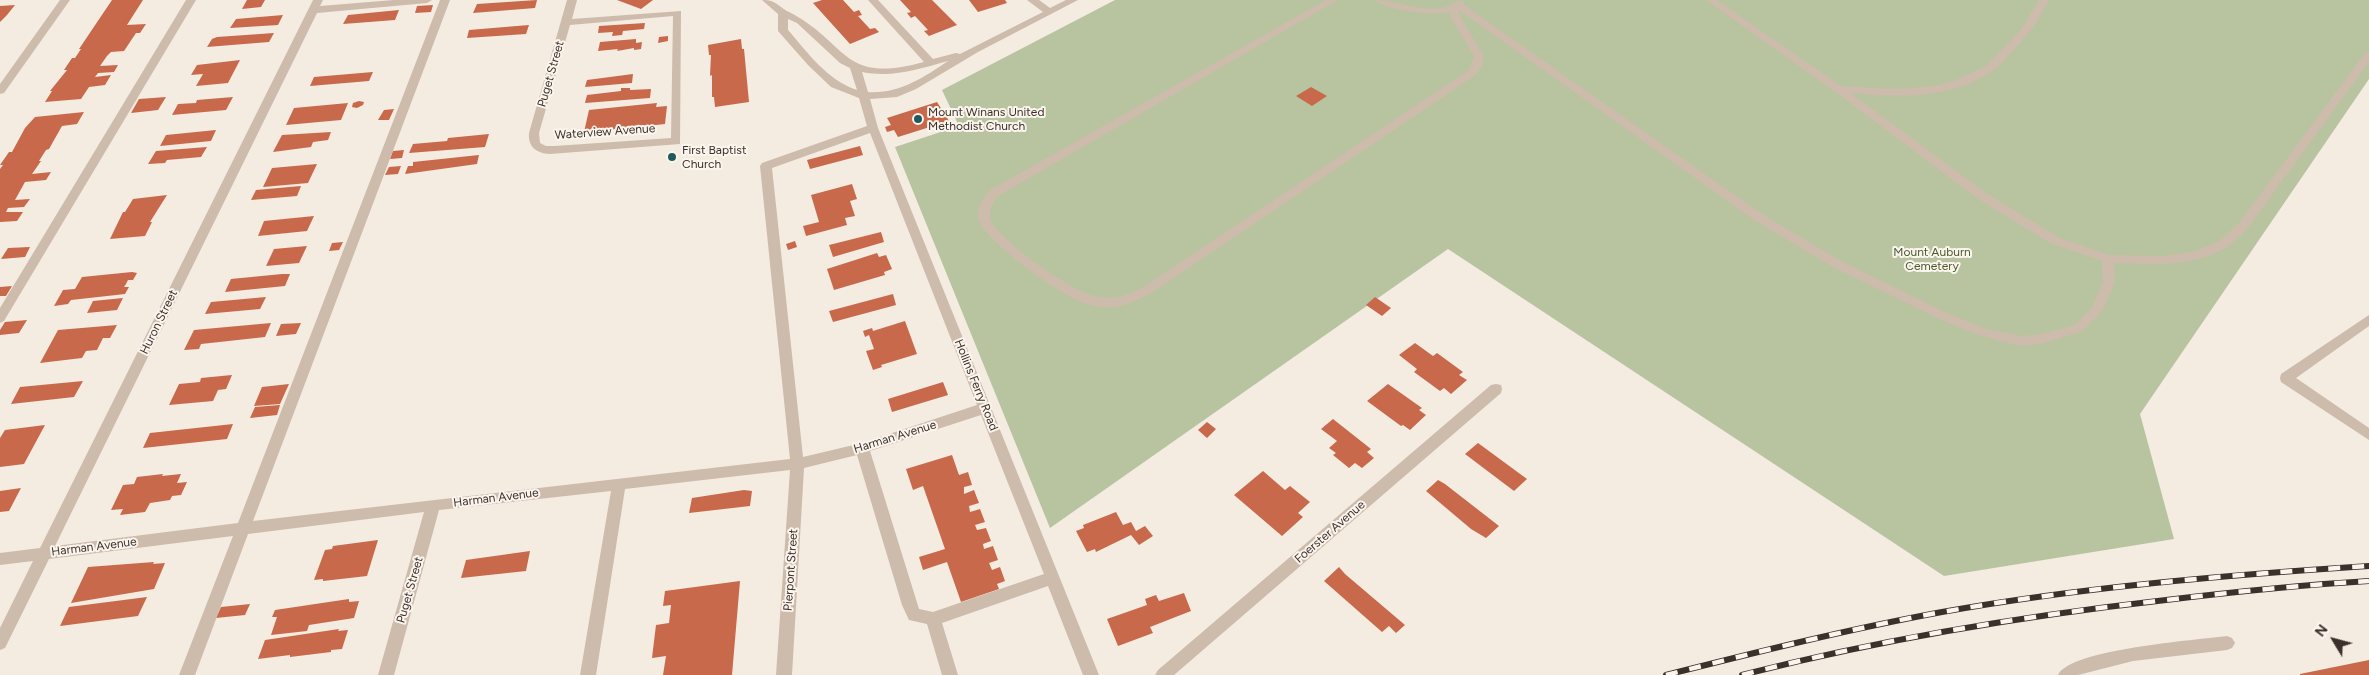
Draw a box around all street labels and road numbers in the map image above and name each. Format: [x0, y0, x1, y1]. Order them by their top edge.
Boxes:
street label: Puget Street [535, 39, 567, 109]
street label: Waterview Avenue [554, 121, 656, 143]
street label: Huron Street [137, 287, 181, 357]
street label: Hollins Ferry Road [951, 337, 1001, 433]
street label: Harman Avenue [852, 418, 938, 456]
street label: Harman Avenue [453, 486, 539, 510]
street label: Foerster Avenue [1292, 498, 1368, 566]
street label: Pierpont Street [781, 529, 801, 611]
street label: Harman Avenue [51, 535, 137, 559]
street label: Puget Street [394, 555, 426, 625]

